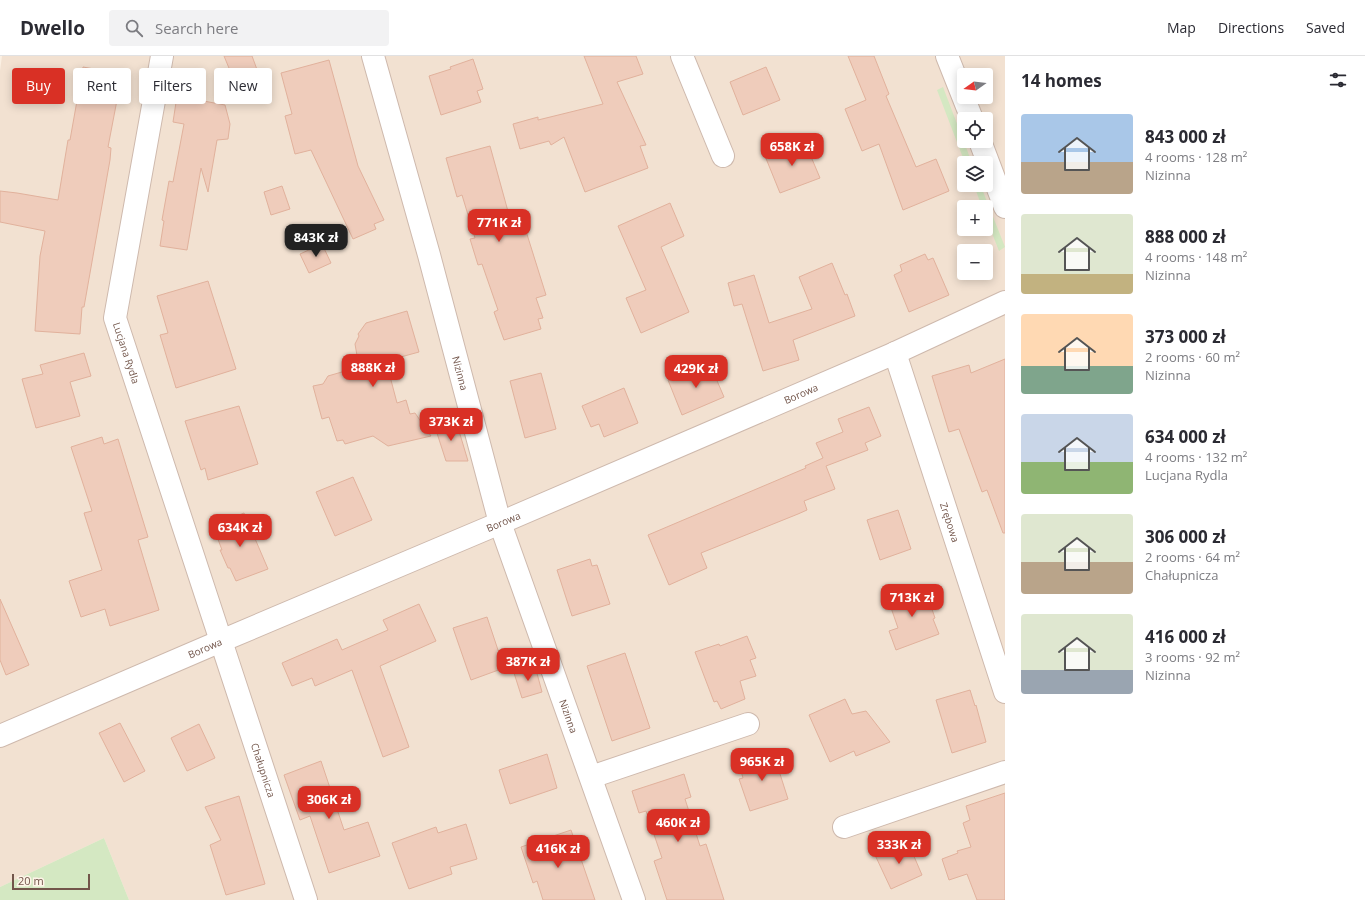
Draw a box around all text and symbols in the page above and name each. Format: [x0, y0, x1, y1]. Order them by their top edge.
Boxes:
search box [109, 10, 389, 46]
text: Dwello [20, 15, 85, 41]
icon: search [123, 17, 145, 39]
text: Search here [155, 18, 239, 38]
text: Map [1167, 18, 1196, 37]
text: Directions [1218, 18, 1284, 37]
text: Saved [1306, 18, 1345, 37]
chip: Buy [12, 68, 65, 104]
chip: Rent [73, 68, 131, 104]
chip: Filters [139, 68, 206, 104]
chip: New [214, 68, 272, 104]
north arrow [957, 68, 993, 104]
map controls [957, 68, 993, 280]
text: 14 homes [1021, 69, 1102, 92]
icon: filters [1327, 69, 1349, 91]
button: locate [957, 112, 993, 148]
text: 843 000 zł [1145, 125, 1226, 148]
icon: home [1053, 130, 1101, 178]
pin: 658K zł [755, 133, 829, 167]
text: 658K zł [770, 137, 814, 155]
text: 4 rooms · 128 m² [1145, 148, 1247, 166]
button: layers [957, 156, 993, 192]
text: Nizinna [1145, 166, 1191, 184]
button: + [957, 200, 993, 236]
pin: 771K zł [462, 209, 536, 243]
text: 771K zł [477, 213, 521, 231]
pin: 843K zł [279, 224, 353, 258]
text: 888 000 zł [1145, 225, 1226, 248]
text: 843K zł [294, 228, 338, 246]
icon: home [1053, 230, 1101, 278]
button: − [957, 244, 993, 280]
text: 4 rooms · 148 m² [1145, 248, 1247, 266]
text: Nizinna [1145, 266, 1191, 284]
street label: Lucjana Rydla [110, 320, 143, 386]
text: 373 000 zł [1145, 325, 1226, 348]
icon: home [1053, 330, 1101, 378]
text: 2 rooms · 60 m² [1145, 348, 1240, 366]
pin: 888K zł [336, 354, 410, 388]
street label: Nizinna [449, 354, 472, 392]
pin: 429K zł [659, 355, 733, 389]
text: 888K zł [351, 358, 395, 376]
text: 429K zł [674, 359, 718, 377]
text: Nizinna [1145, 366, 1191, 384]
street label: Borowa [782, 380, 820, 407]
pin: 373K zł [414, 408, 488, 442]
text: 373K zł [429, 412, 473, 430]
text: 634 000 zł [1145, 425, 1226, 448]
icon: home [1053, 430, 1101, 478]
text: 4 rooms · 132 m² [1145, 448, 1247, 466]
text: Lucjana Rydla [1145, 466, 1228, 484]
street label: Zrębowa [937, 501, 963, 544]
street label: Borowa [484, 508, 522, 535]
pin: 634K zł [203, 514, 277, 548]
text: 634K zł [218, 518, 262, 536]
text: 306 000 zł [1145, 525, 1226, 548]
icon: home [1053, 530, 1101, 578]
text: 2 rooms · 64 m² [1145, 548, 1240, 566]
text: Chałupnicza [1145, 566, 1218, 584]
pin: 713K zł [875, 584, 949, 618]
text: 713K zł [890, 588, 934, 606]
text: 416 000 zł [1145, 625, 1226, 648]
icon: home [1053, 630, 1101, 678]
street label: Borowa [186, 634, 224, 661]
pin: 387K zł [491, 648, 565, 682]
text: 3 rooms · 92 m² [1145, 648, 1240, 666]
text: 387K zł [506, 652, 550, 670]
text: Nizinna [1145, 666, 1191, 684]
street label: Nizinna [556, 697, 581, 735]
street label: Chałupnicza [248, 741, 279, 799]
pin: 965K zł [725, 748, 799, 782]
text: 965K zł [740, 752, 784, 770]
pin: 306K zł [292, 786, 366, 820]
text: 306K zł [307, 790, 351, 808]
pin: 460K zł [641, 809, 715, 843]
text: 460K zł [656, 813, 700, 831]
pin: 333K zł [862, 831, 936, 865]
pin: 416K zł [521, 835, 595, 869]
text: 333K zł [877, 835, 921, 853]
text: 416K zł [536, 839, 580, 857]
scale bar [12, 872, 90, 891]
text: 20 m [18, 873, 44, 888]

